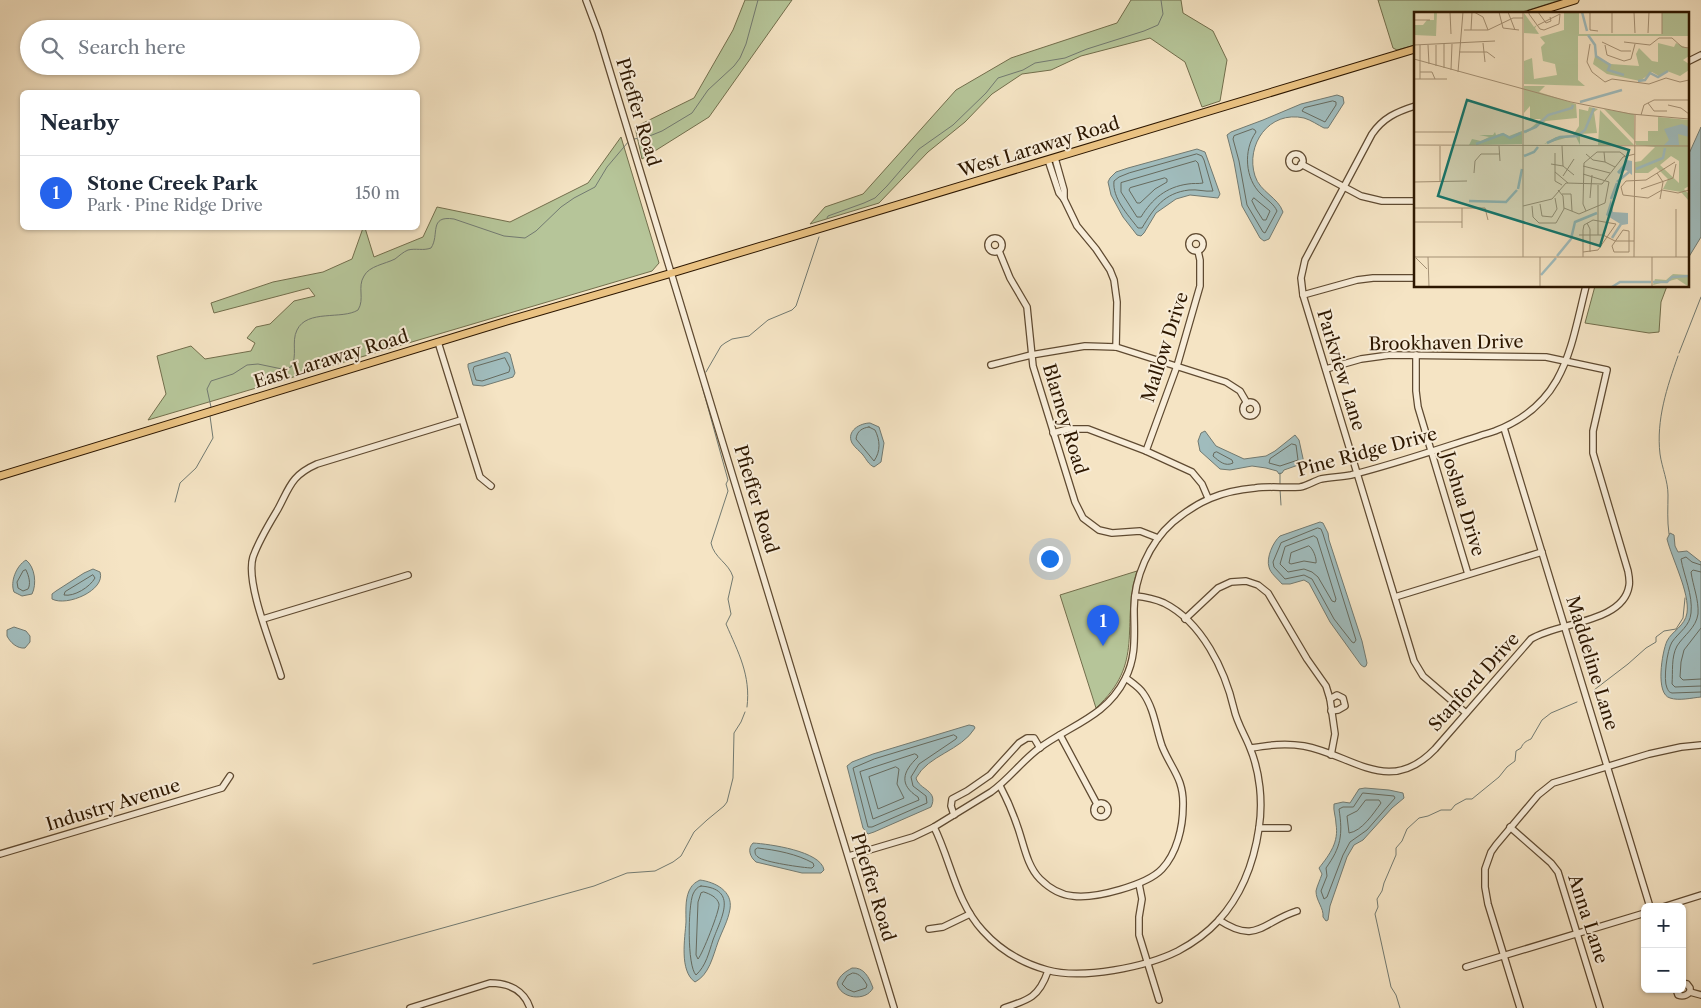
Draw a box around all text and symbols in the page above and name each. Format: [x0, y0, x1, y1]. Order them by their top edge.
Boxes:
inset map [1414, 12, 1688, 288]
search box [20, 20, 420, 75]
icon: search [38, 34, 66, 62]
text: Search here [78, 36, 186, 59]
street label: Pfieffer Road [611, 55, 665, 169]
text: Nearby [40, 110, 119, 135]
street label: West Laraway Road [955, 112, 1122, 182]
text: Stone Creek Park [87, 172, 257, 195]
text: 1 [52, 183, 60, 203]
text: 150 m [355, 183, 400, 203]
text: Park · Pine Ridge Drive [87, 195, 263, 215]
street label: Mallow Drive [1137, 289, 1193, 405]
street label: Parkview Lane [1312, 307, 1370, 433]
street label: East Laraway Road [251, 325, 411, 393]
street label: Brookhaven Drive [1368, 331, 1524, 355]
street label: Blarney Road [1038, 361, 1092, 477]
street label: Pine Ridge Drive [1295, 423, 1439, 481]
street label: Pfieffer Road [729, 442, 783, 556]
street label: Joshua Drive [1436, 446, 1489, 559]
your location [1037, 546, 1063, 572]
street label: Maddeline Lane [1561, 593, 1623, 733]
pin: 1 [1087, 605, 1119, 646]
street label: Stanford Drive [1424, 628, 1524, 736]
street label: Industry Avenue [43, 774, 183, 836]
street label: Pfieffer Road [846, 830, 900, 944]
street label: Anna Lane [1563, 871, 1613, 966]
map controls [1641, 903, 1686, 993]
button: + [1641, 903, 1686, 948]
button: − [1641, 948, 1686, 993]

